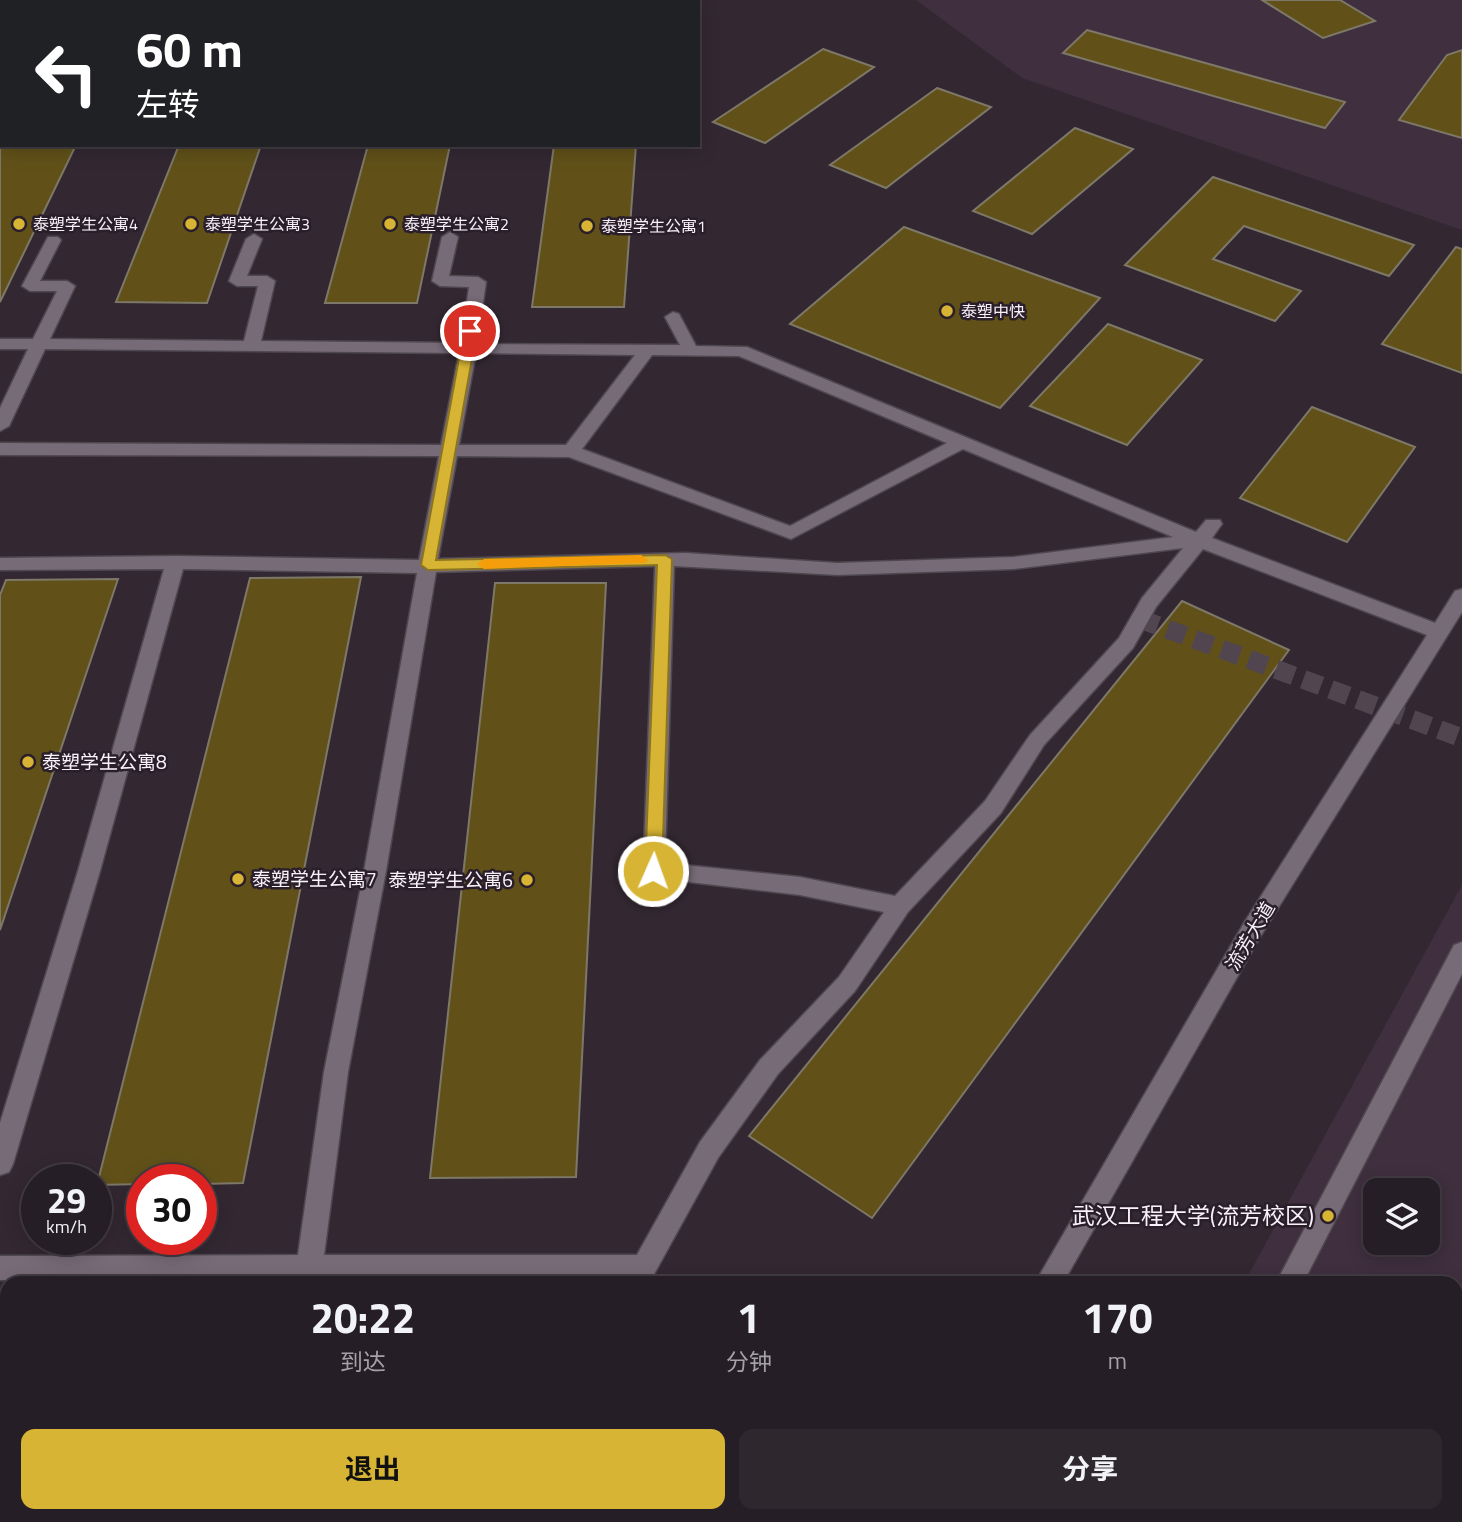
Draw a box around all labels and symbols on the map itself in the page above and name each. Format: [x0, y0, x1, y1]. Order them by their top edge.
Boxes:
place label: 泰塑学生公寓4 [33, 212, 138, 236]
place label: 泰塑学生公寓3 [205, 212, 310, 236]
place label: 泰塑学生公寓2 [404, 212, 509, 236]
place label: 泰塑学生公寓1 [601, 214, 706, 238]
marker: 泰塑学生公寓4 [11, 216, 27, 232]
marker: 泰塑学生公寓3 [183, 216, 199, 232]
marker: 泰塑学生公寓2 [382, 216, 398, 232]
marker: 泰塑学生公寓1 [579, 218, 595, 234]
place label: 泰塑中快 [961, 299, 1025, 323]
pin [440, 301, 500, 361]
marker: 泰塑中快 [939, 303, 955, 319]
place label: 泰塑学生公寓8 [42, 747, 167, 776]
marker: 泰塑学生公寓8 [20, 754, 36, 770]
position arrow [616, 834, 690, 908]
place label: 泰塑学生公寓7 [252, 864, 377, 893]
place label: 泰塑学生公寓6 [388, 865, 513, 894]
marker: 泰塑学生公寓7 [230, 871, 246, 887]
marker: 泰塑学生公寓6 [519, 872, 535, 888]
street label: 流芳大道 [1218, 896, 1282, 976]
speed limit sign: 30 [126, 1164, 217, 1255]
place label: 武汉工程大学(流芳校区) [1072, 1198, 1314, 1233]
marker: 武汉工程大学(流芳校区) [1320, 1208, 1336, 1224]

